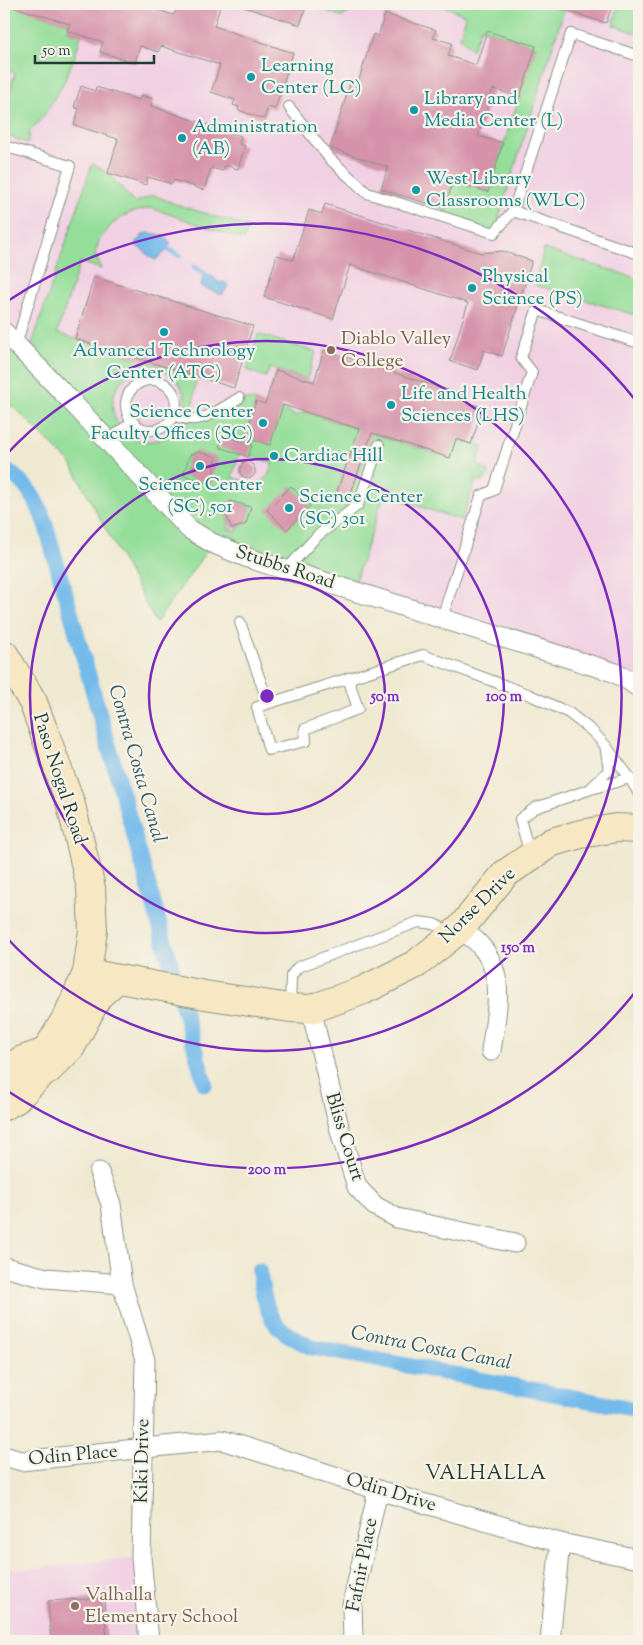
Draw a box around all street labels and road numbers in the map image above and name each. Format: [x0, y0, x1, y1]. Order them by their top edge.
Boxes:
street label: Stubbs Road [232, 539, 339, 597]
street label: Paso Nogal Road [25, 710, 93, 848]
street label: Norse Drive [434, 862, 522, 950]
street label: Bliss Court [318, 1089, 370, 1185]
street label: Kiki Drive [129, 1418, 157, 1504]
street label: Odin Place [27, 1439, 119, 1473]
street label: Odin Drive [342, 1466, 440, 1520]
street label: Fafnir Place [341, 1516, 385, 1614]

